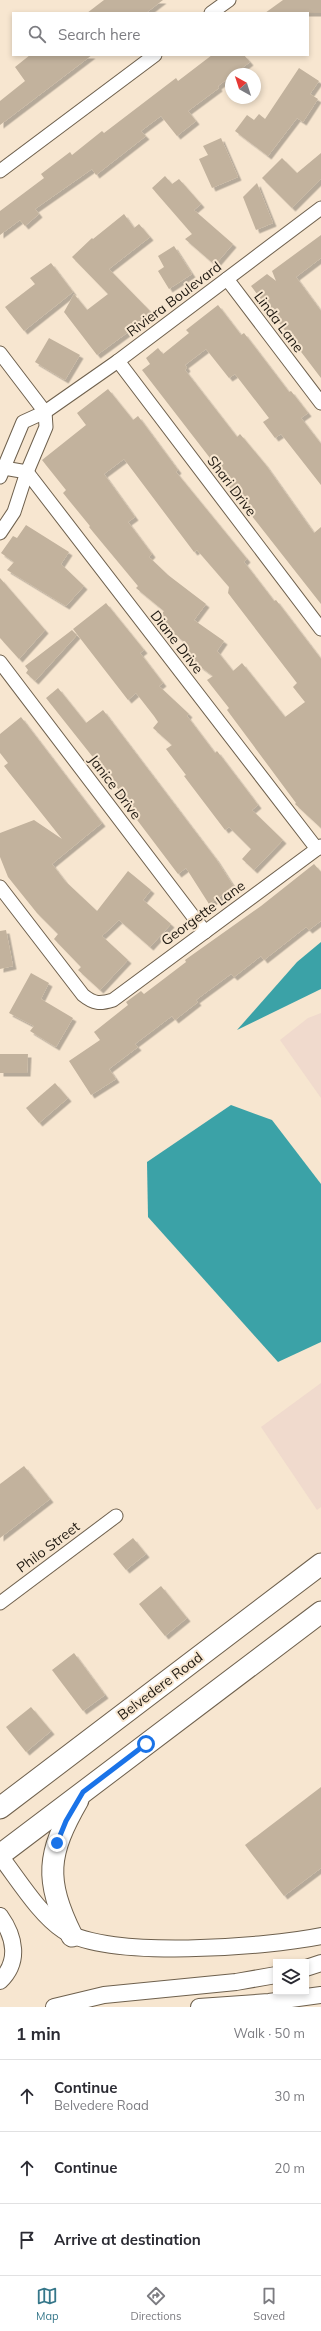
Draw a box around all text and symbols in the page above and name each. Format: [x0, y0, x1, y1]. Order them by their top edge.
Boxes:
search box [12, 12, 309, 56]
icon: search [26, 23, 48, 45]
text: Search here [58, 25, 140, 44]
north arrow [225, 68, 261, 104]
street label: Riviera Boulevard [123, 258, 225, 340]
street label: Linda Lane [250, 288, 308, 356]
street label: Shari Drive [203, 452, 261, 520]
street label: Diane Drive [147, 607, 207, 677]
street label: Janice Drive [85, 751, 145, 823]
street label: Georgette Lane [157, 876, 249, 950]
street label: Philo Street [13, 1517, 83, 1577]
street label: Belvedere Road [114, 1648, 206, 1724]
route start [137, 1735, 155, 1753]
route end [48, 1834, 66, 1852]
map controls [273, 1959, 309, 1995]
button: layers [273, 1959, 309, 1995]
text: 1 min [16, 2023, 61, 2044]
text: Walk · 50 m [234, 2025, 305, 2041]
text: Continue [54, 2078, 117, 2097]
icon: ahead [16, 2085, 38, 2107]
text: 30 m [275, 2088, 305, 2104]
text: Belvedere Road [54, 2097, 149, 2113]
icon: ahead [16, 2157, 38, 2179]
text: Continue [54, 2158, 117, 2177]
text: 20 m [275, 2160, 305, 2176]
icon: arrive [16, 2229, 38, 2251]
text: Arrive at destination [54, 2230, 201, 2249]
tab: Map [36, 2285, 59, 2323]
tab: Directions [131, 2285, 181, 2323]
tab: Saved [253, 2285, 285, 2323]

